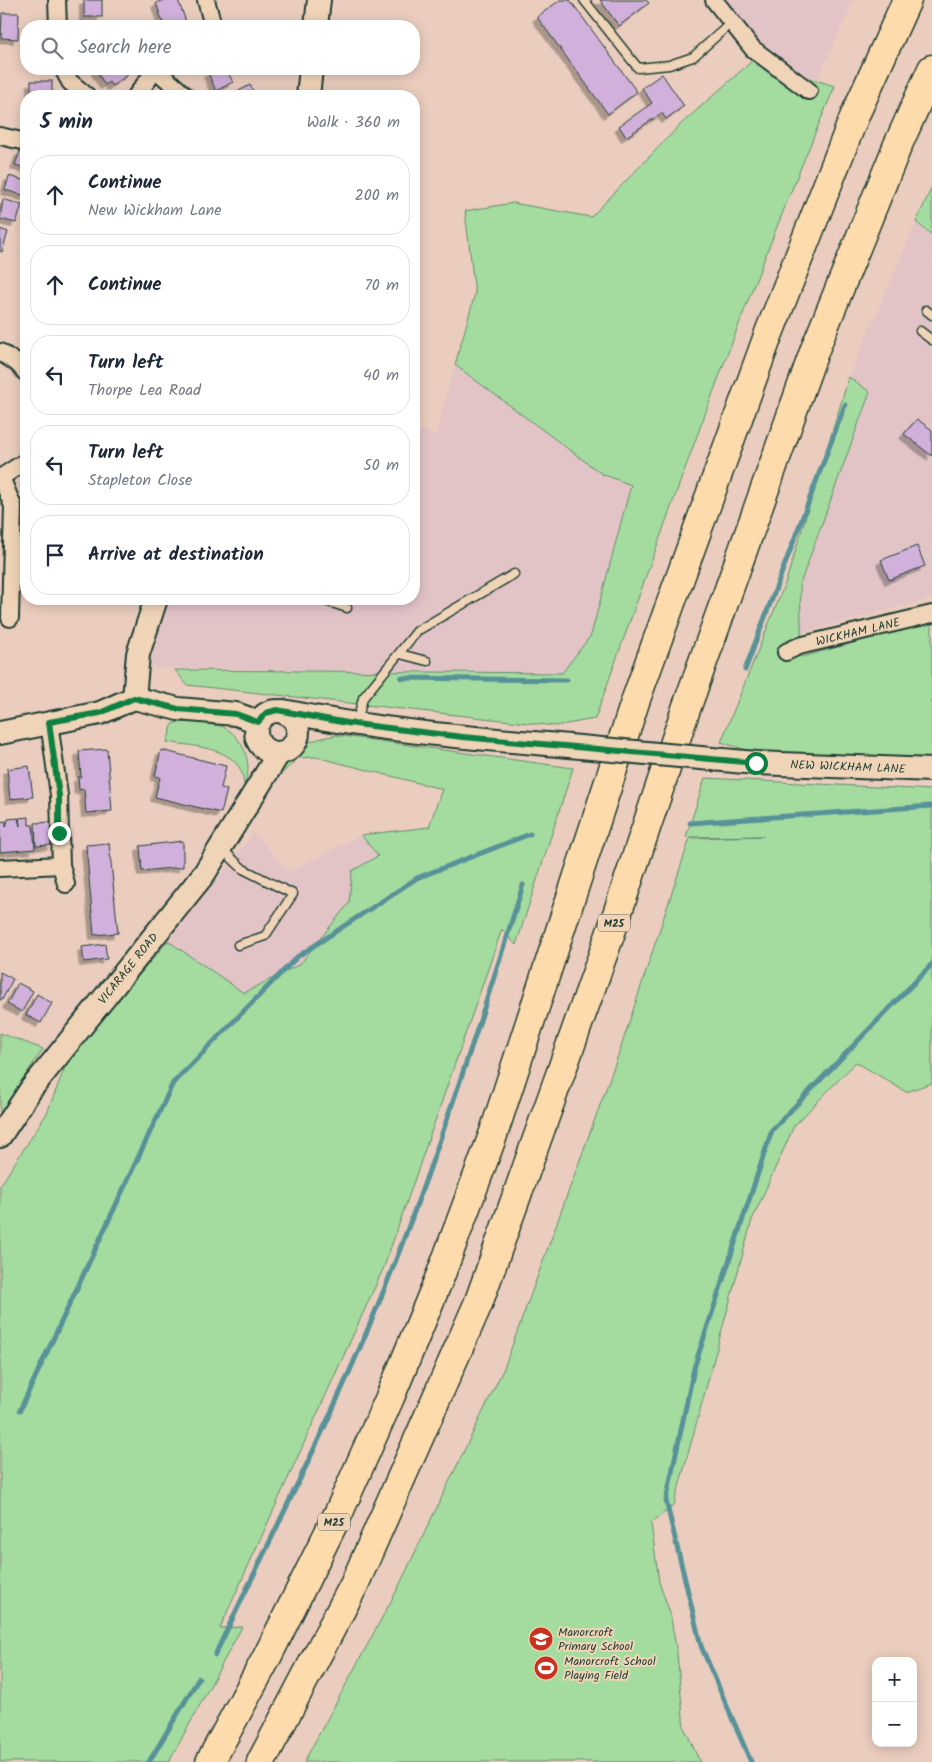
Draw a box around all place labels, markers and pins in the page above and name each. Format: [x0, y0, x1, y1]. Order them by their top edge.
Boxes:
place label: Manorcroft Primary School [558, 1623, 633, 1656]
school or university icon: Manorcroft Primary School [528, 1626, 554, 1652]
place label: Manorcroft School Playing Field [564, 1652, 656, 1685]
sports icon: Manorcroft School Playing Field [533, 1655, 559, 1681]

